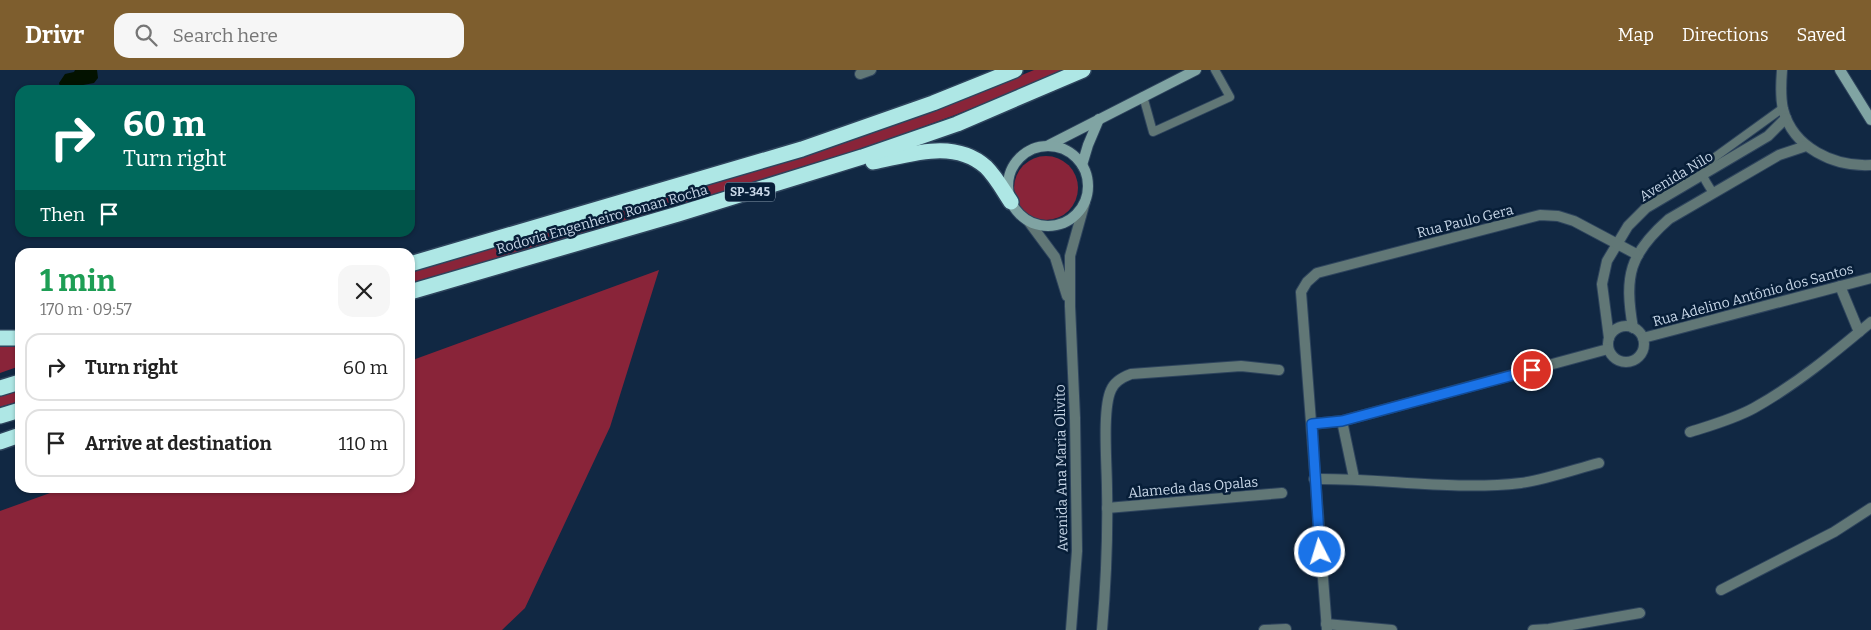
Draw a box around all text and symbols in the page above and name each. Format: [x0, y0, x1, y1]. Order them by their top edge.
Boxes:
search box [114, 13, 464, 58]
text: Drivr [25, 21, 84, 49]
icon: search [132, 21, 160, 49]
text: Search here [172, 24, 278, 47]
text: Map [1618, 24, 1654, 46]
text: Directions [1682, 24, 1769, 46]
text: Saved [1797, 24, 1846, 46]
text: 60 m [123, 103, 206, 145]
icon: right [40, 105, 105, 170]
text: Turn right [123, 145, 226, 172]
street label: Avenida Nilo [1636, 148, 1716, 205]
street label: Rodovia Engenheiro Ronan Rocha [495, 181, 710, 258]
road number: SP-345 [725, 182, 775, 202]
icon: arrive [95, 200, 123, 228]
street label: Rua Paulo Gera [1415, 201, 1515, 242]
text: Then [40, 203, 85, 226]
street label: Rua Adelino Antônio dos Santos [1651, 260, 1855, 330]
text: 1 min [40, 263, 116, 299]
button: close [338, 265, 390, 317]
text: 170 m · 09:57 [40, 300, 132, 319]
pin [1511, 349, 1553, 391]
icon: right [42, 353, 70, 381]
text: Turn right [85, 356, 178, 379]
text: 60 m [343, 356, 388, 379]
icon: arrive [1518, 356, 1546, 384]
street label: Avenida Ana Maria Olivito [1052, 384, 1071, 552]
icon: arrive [42, 429, 70, 457]
text: Arrive at destination [85, 432, 272, 455]
text: 110 m [338, 432, 388, 455]
street label: Alameda das Opalas [1127, 473, 1259, 502]
position arrow [1293, 525, 1345, 577]

